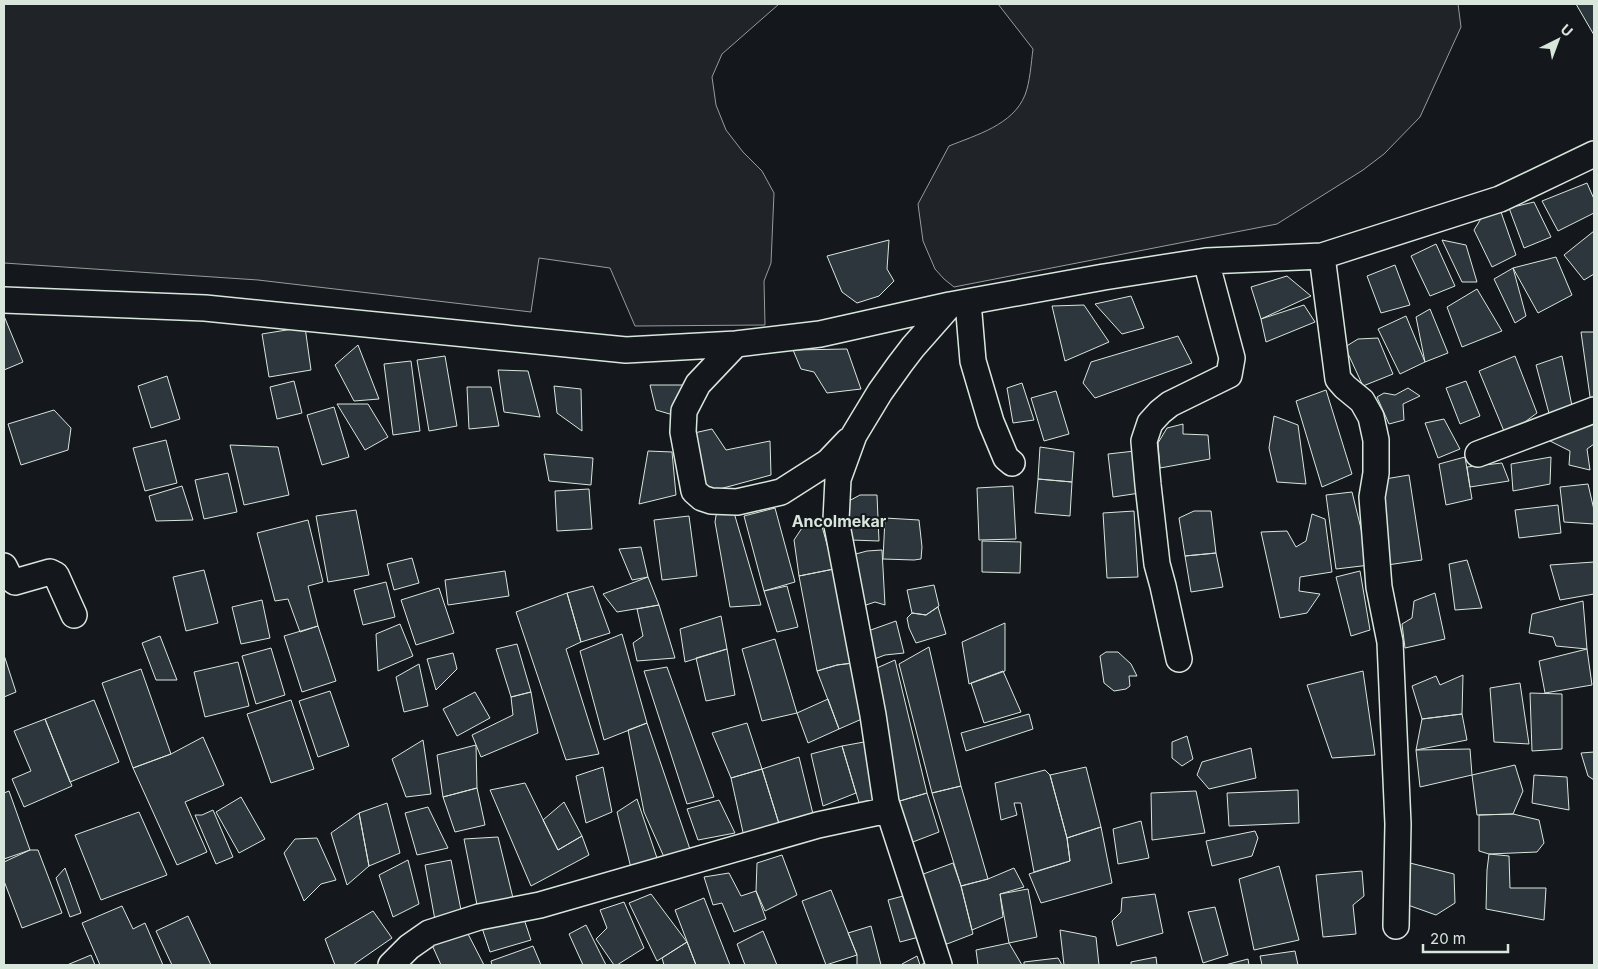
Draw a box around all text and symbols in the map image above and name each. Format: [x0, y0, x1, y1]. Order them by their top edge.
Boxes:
north arrow [1533, 15, 1583, 65]
text: U [1558, 20, 1577, 40]
district label: Ancolmekar [792, 511, 887, 531]
scale bar [1423, 922, 1508, 954]
text: 20 m [1430, 929, 1466, 948]

